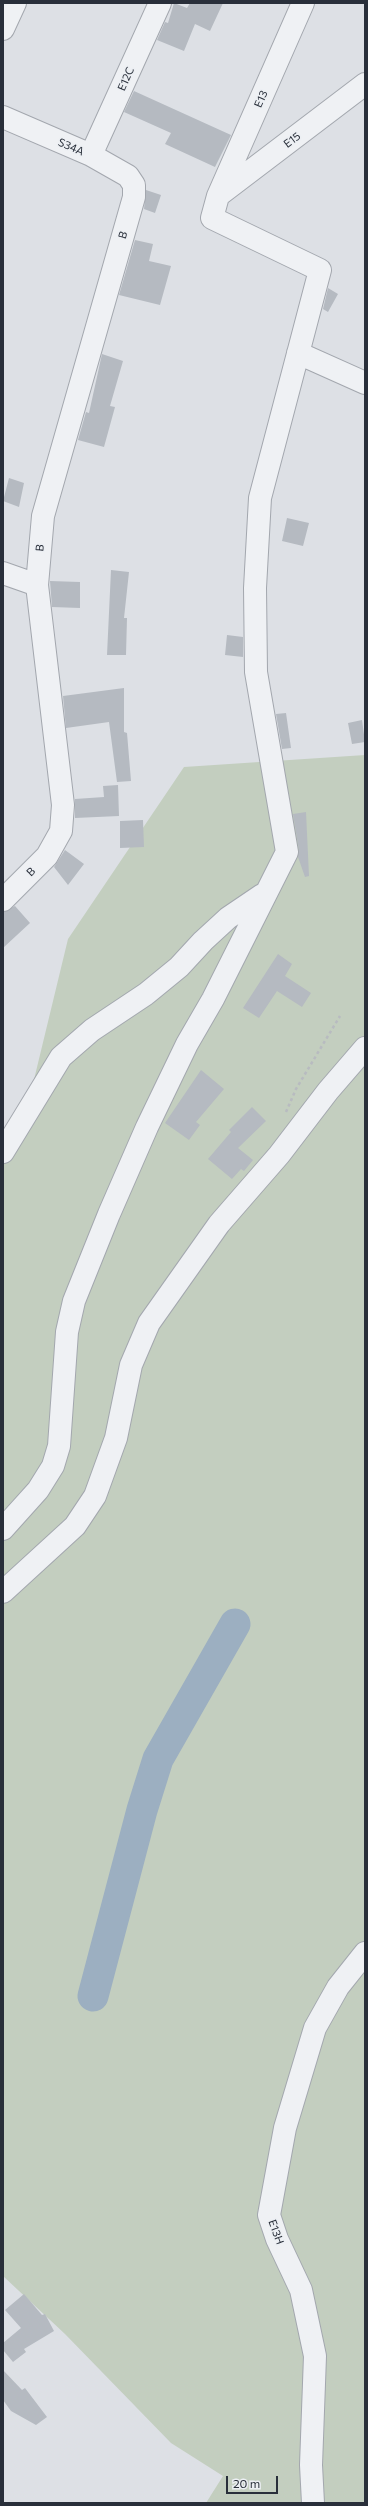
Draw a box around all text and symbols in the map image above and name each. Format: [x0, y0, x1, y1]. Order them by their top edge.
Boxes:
street label: E12C [115, 65, 137, 93]
street label: E13 [251, 88, 271, 110]
street label: E15 [281, 129, 303, 151]
street label: S34A [56, 136, 86, 158]
street label: B [116, 230, 130, 240]
street label: B [33, 544, 47, 552]
street label: B [24, 865, 38, 879]
street label: E13H [265, 2218, 287, 2246]
scale bar [228, 2468, 280, 2494]
text: 20 m [233, 2476, 260, 2490]

